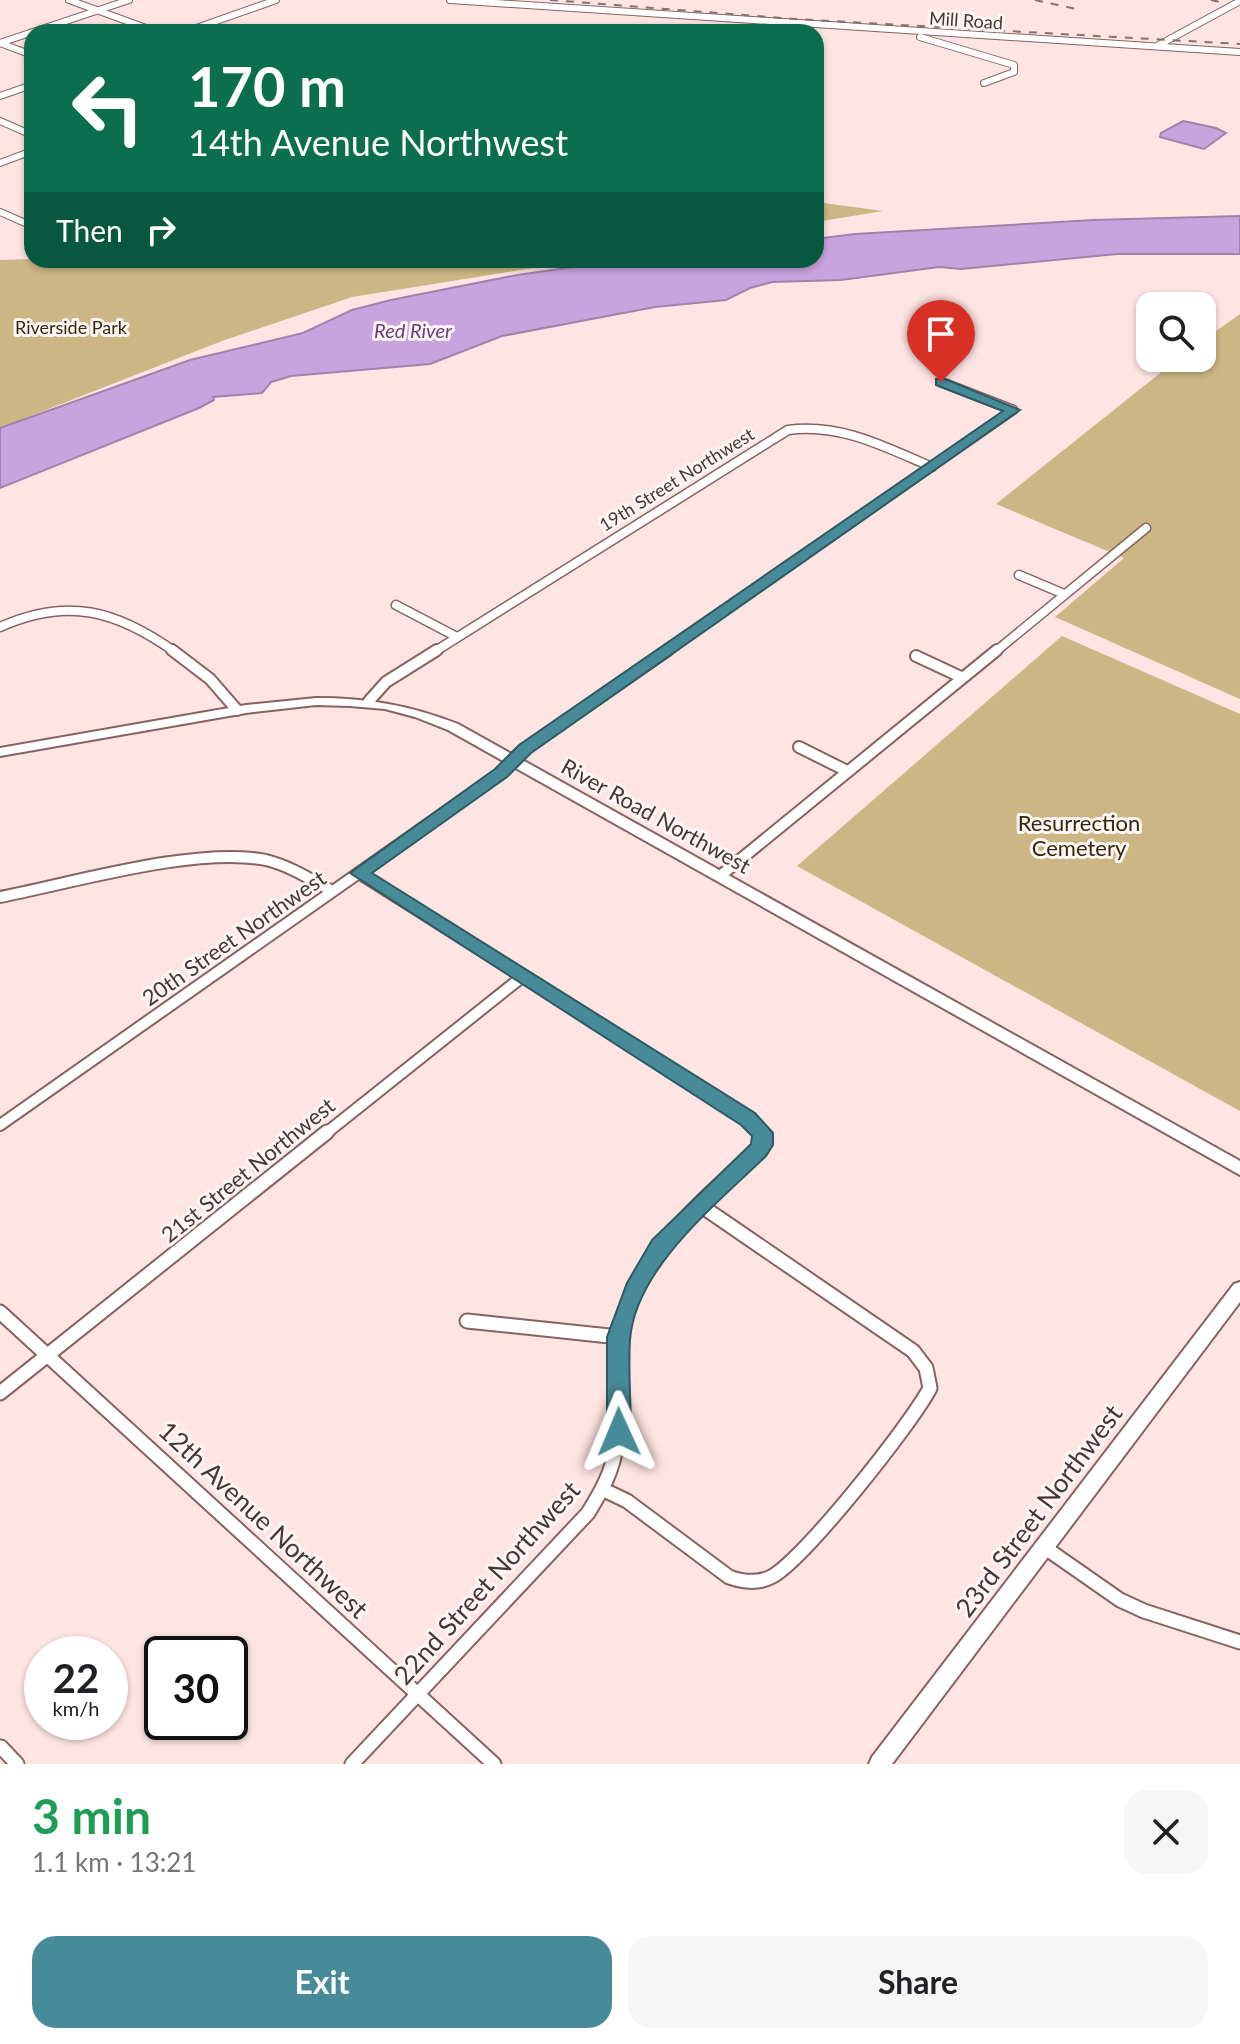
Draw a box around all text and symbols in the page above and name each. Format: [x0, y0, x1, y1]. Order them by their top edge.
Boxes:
street label: Mill Road [928, 6, 1004, 34]
text: 170 m [188, 52, 346, 119]
icon: left [56, 56, 160, 160]
text: 14th Avenue Northwest [188, 120, 568, 164]
icon: right [139, 208, 183, 252]
text: Then [56, 212, 123, 248]
map controls [1136, 292, 1216, 372]
button: search [1136, 292, 1216, 372]
pin [907, 300, 975, 382]
icon: arrive [919, 312, 963, 356]
park label: Riverside Park [15, 316, 128, 338]
water label: Red River [374, 318, 453, 342]
street label: 19th Street Northwest [595, 422, 758, 536]
street label: River Road Northwest [557, 752, 756, 879]
park label: Resurrection Cemetery [1018, 809, 1140, 861]
street label: 20th Street Northwest [137, 864, 331, 1011]
street label: 21st Street Northwest [156, 1091, 340, 1248]
position arrow [577, 1390, 661, 1474]
street label: 23rd Street Northwest [948, 1397, 1129, 1623]
street label: 12th Avenue Northwest [152, 1414, 375, 1625]
street label: 22nd Street Northwest [386, 1473, 587, 1691]
speed limit sign: 30 [144, 1636, 248, 1740]
text: 22 [53, 1654, 99, 1702]
text: km/h [53, 1696, 99, 1720]
text: 3 min [32, 1787, 151, 1844]
button: close [1124, 1790, 1208, 1874]
text: 1.1 km · 13:21 [32, 1846, 196, 1878]
button: Exit [32, 1936, 612, 2028]
button: Share [628, 1936, 1208, 2028]

